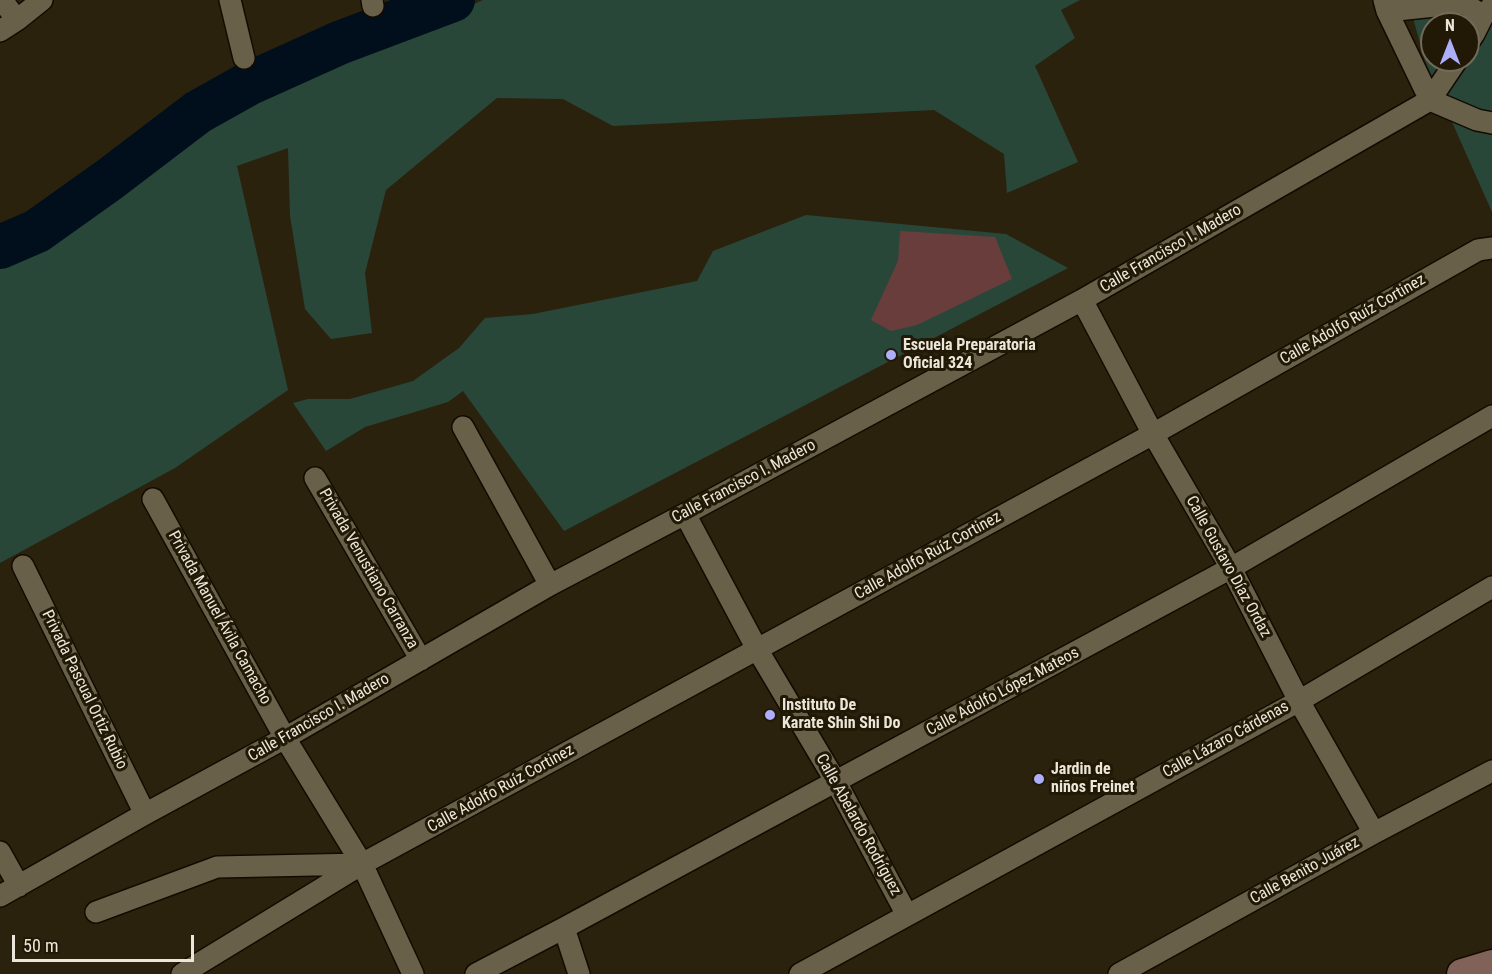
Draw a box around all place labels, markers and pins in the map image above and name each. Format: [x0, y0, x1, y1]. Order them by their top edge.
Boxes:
place label: Escuela Preparatoria Oficial 324 [903, 336, 1036, 374]
marker: Escuela Preparatoria Oficial 324 [884, 348, 898, 362]
place label: Instituto De Karate Shin Shi Do [782, 696, 901, 734]
marker: Instituto De Karate Shin Shi Do [763, 708, 777, 722]
place label: Jardin de niños Freinet [1051, 760, 1134, 798]
marker: Jardin de niños Freinet [1032, 772, 1046, 786]

